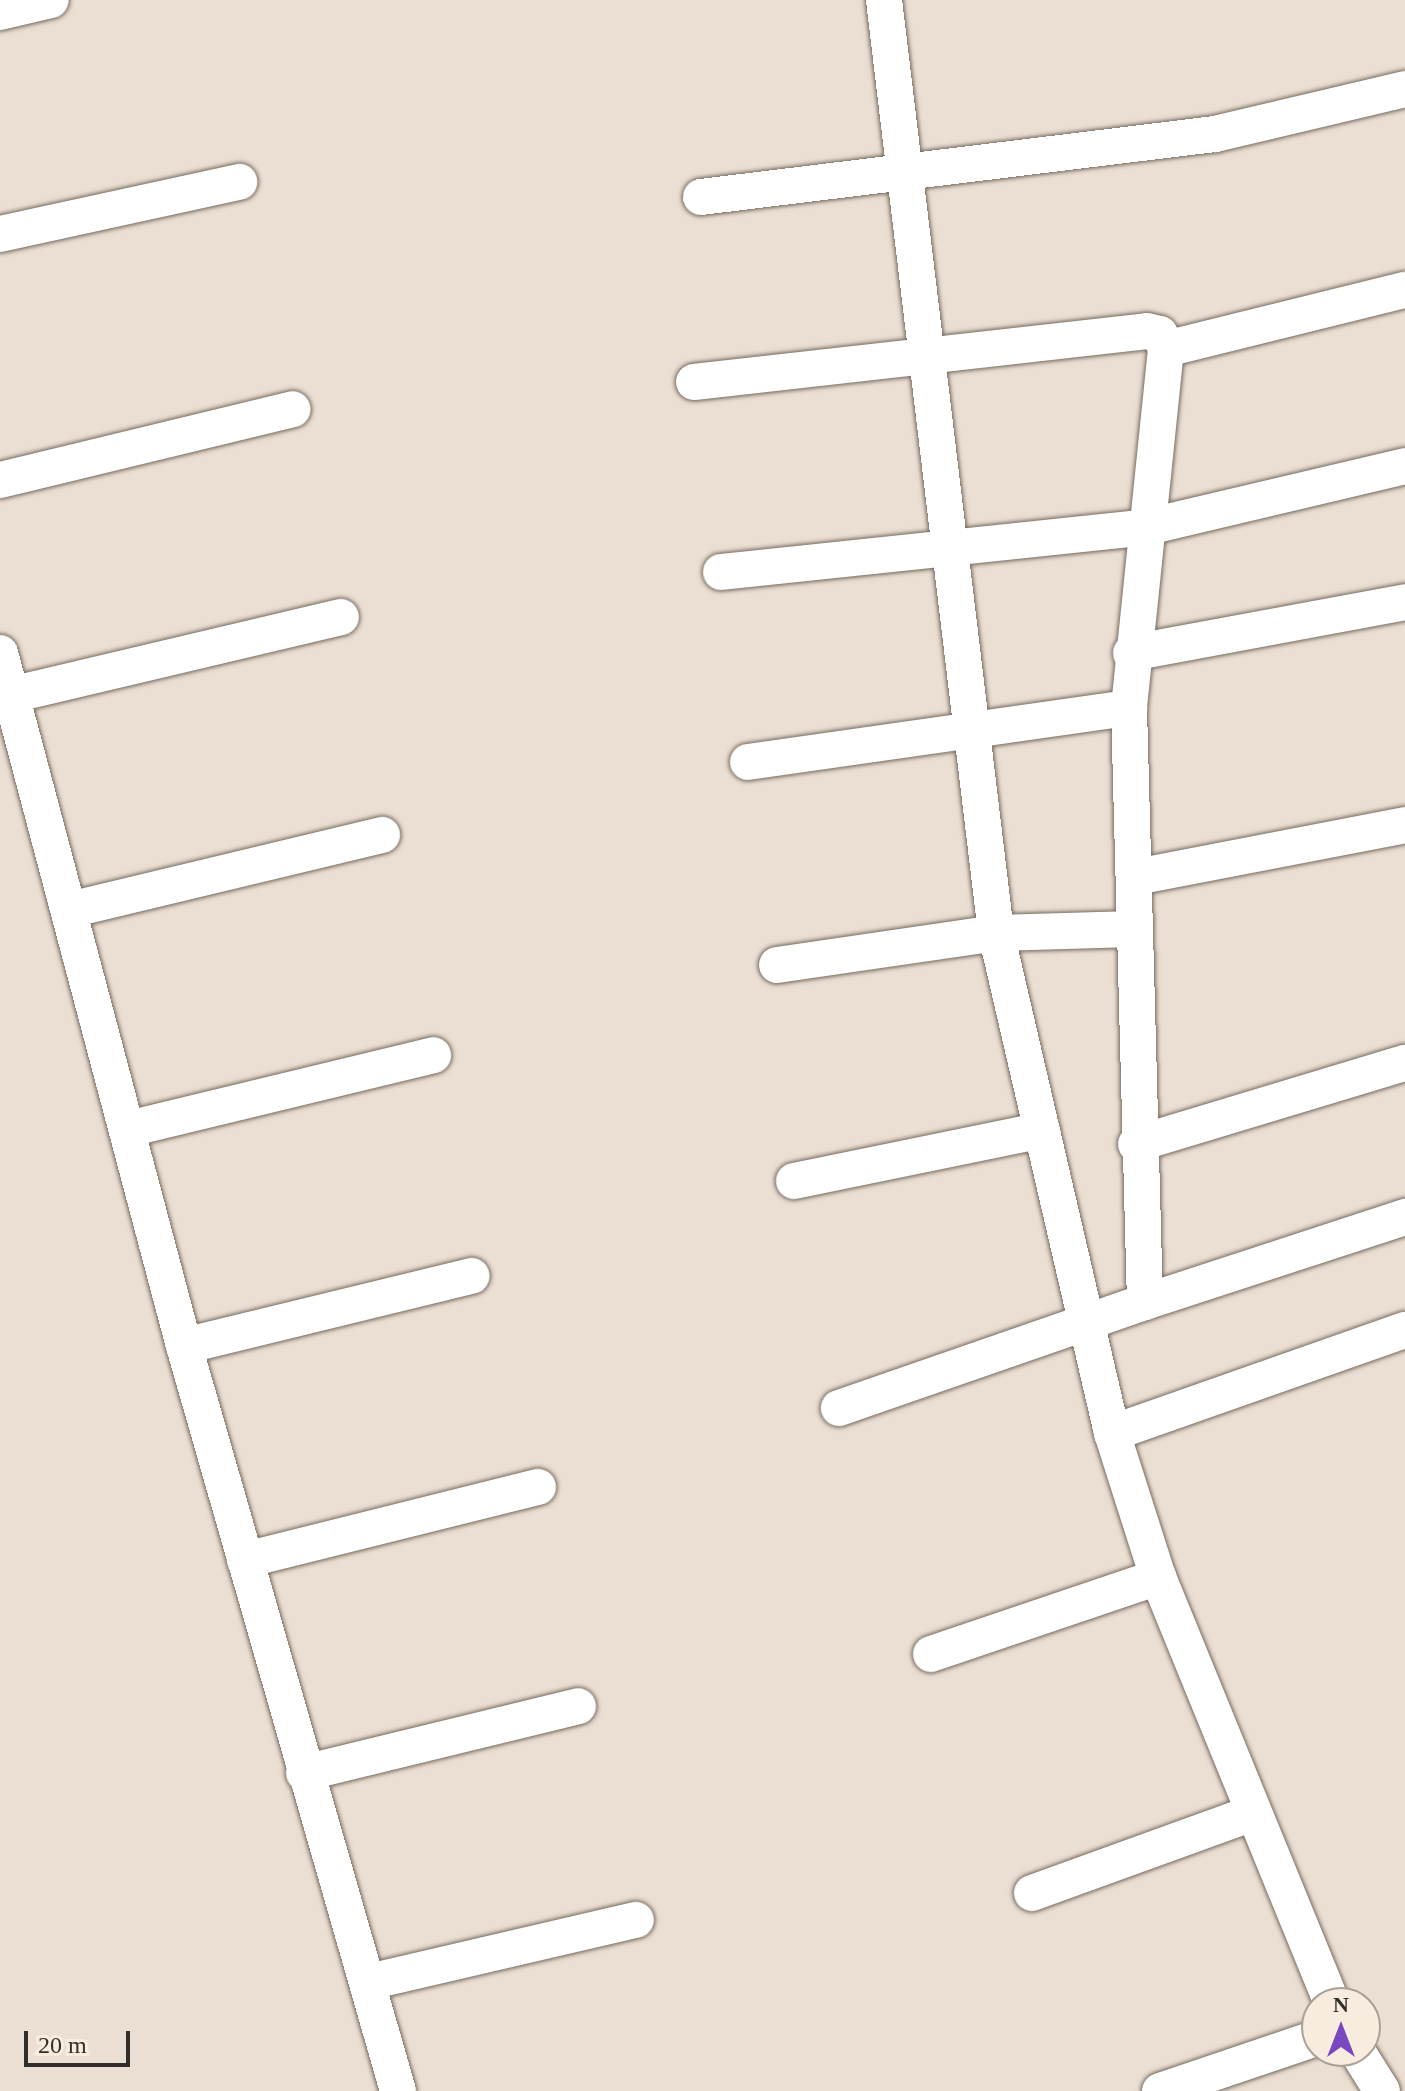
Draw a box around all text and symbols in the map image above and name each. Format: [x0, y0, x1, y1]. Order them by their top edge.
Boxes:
north arrow [1301, 1987, 1381, 2067]
text: N [1333, 1992, 1349, 2017]
scale bar [28, 2015, 134, 2065]
text: 20 m [38, 2032, 87, 2058]

